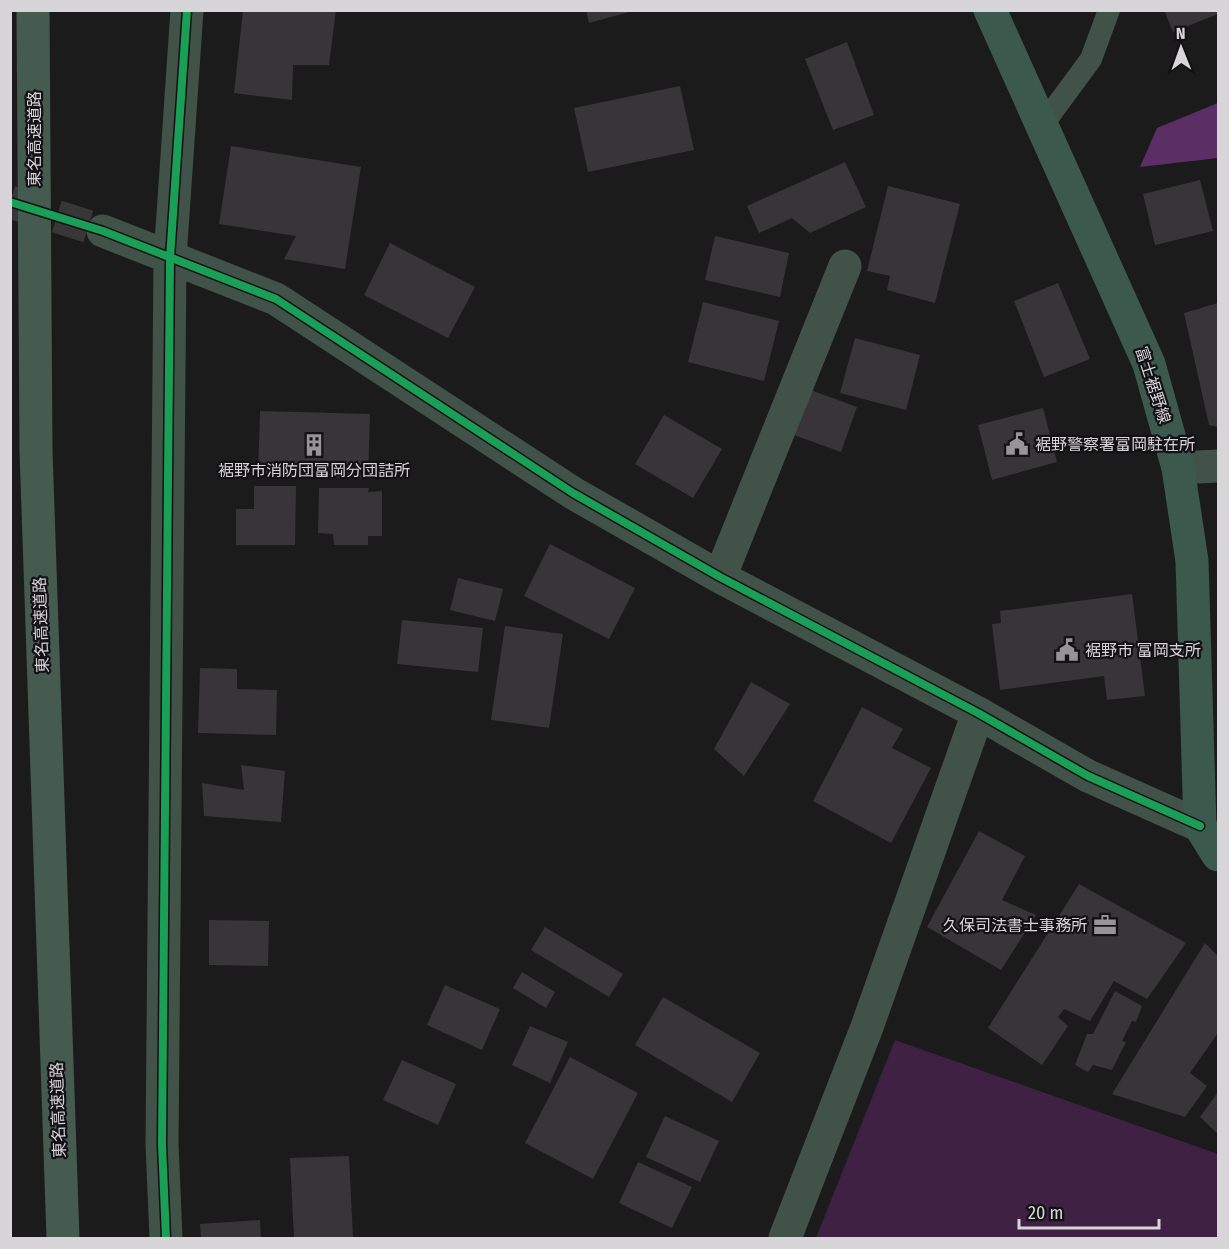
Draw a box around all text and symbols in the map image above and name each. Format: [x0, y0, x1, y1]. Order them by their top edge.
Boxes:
north arrow [1151, 18, 1211, 78]
text: N [1176, 24, 1186, 43]
street label: 東名高速道路 [25, 91, 44, 187]
street label: 富士裾野線 [1132, 344, 1174, 426]
public building icon: 裾野警察署富岡駐在所 [1004, 431, 1030, 457]
building icon: 裾野市消防団富岡分団詰所 [301, 432, 327, 458]
place label: 裾野警察署富岡駐在所 [1035, 435, 1195, 454]
place label: 裾野市消防団富岡分団詰所 [218, 461, 410, 480]
street label: 東名高速道路 [30, 577, 52, 673]
public building icon: 裾野市 富岡支所 [1054, 637, 1080, 663]
place label: 裾野市 富岡支所 [1085, 641, 1201, 660]
office icon: 久保司法書士事務所 [1092, 912, 1118, 938]
place label: 久保司法書士事務所 [943, 916, 1087, 935]
street label: 東名高速道路 [47, 1062, 69, 1158]
scale bar [1019, 1192, 1158, 1230]
text: 20 m [1028, 1202, 1063, 1224]

